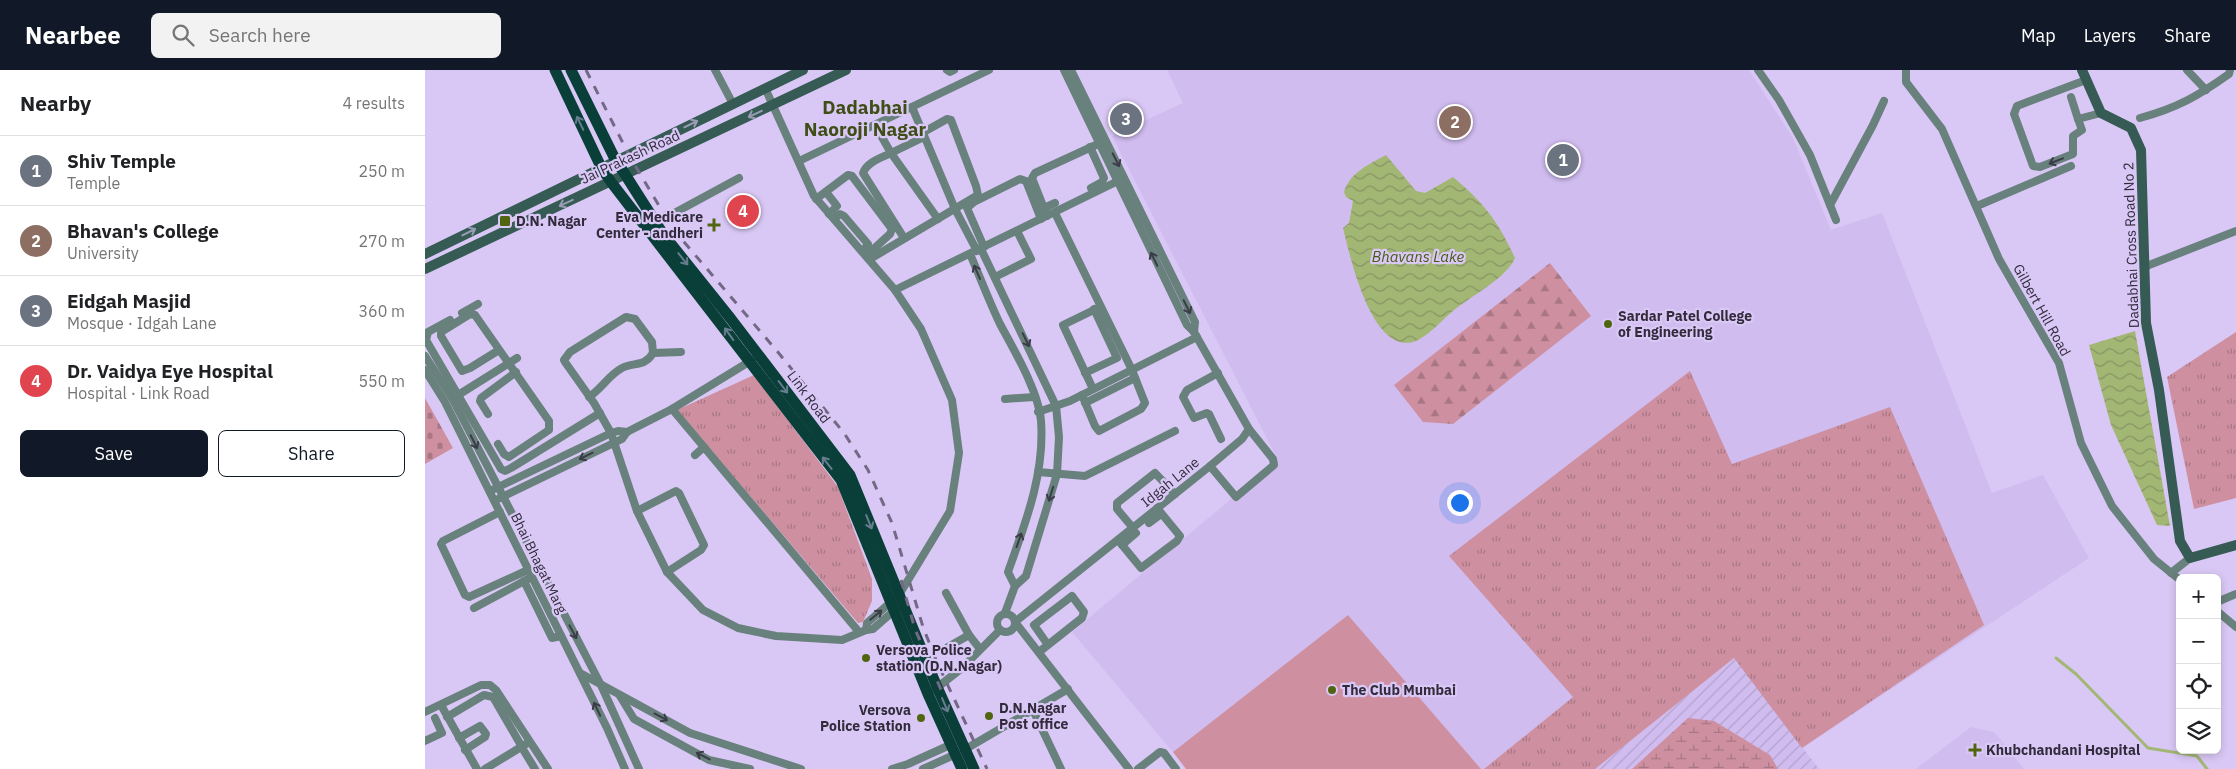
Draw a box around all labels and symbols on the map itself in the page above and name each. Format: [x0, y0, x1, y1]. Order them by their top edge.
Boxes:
district label: Dadabhai Naoroji Nagar [804, 95, 927, 141]
pin: 3 [1110, 100, 1142, 138]
pin: 2 [1439, 103, 1471, 141]
one-way arrow [748, 109, 763, 119]
one-way arrow [575, 116, 585, 131]
one-way arrow [683, 119, 698, 128]
street label: Jai Prakash Road [578, 126, 682, 188]
pin: 1 [1547, 141, 1579, 179]
one-way arrow [1111, 153, 1121, 168]
one-way arrow [2048, 158, 2063, 167]
street label: Dadabhai Cross Road No 2 [2119, 162, 2143, 328]
pin: 4 [727, 192, 759, 230]
one-way arrow [559, 198, 574, 208]
place label: Eva Medicare Center - andheri [596, 208, 703, 242]
place label: D.N. Nagar [516, 212, 587, 230]
marker: D.N. Nagar [498, 214, 512, 228]
marker: Eva Medicare Center - andheri [707, 218, 721, 232]
one-way arrow [461, 227, 476, 236]
water label: Bhavans Lake [1372, 247, 1465, 266]
one-way arrow [677, 252, 688, 265]
one-way arrow [1149, 252, 1158, 267]
street label: Gilbert Hill Road [2009, 261, 2075, 359]
one-way arrow [972, 265, 982, 280]
one-way arrow [1183, 299, 1193, 314]
place label: Sardar Patel College of Engineering [1618, 307, 1752, 341]
marker: Sardar Patel College of Engineering [1602, 318, 1614, 330]
one-way arrow [723, 328, 734, 341]
one-way arrow [1021, 332, 1031, 347]
street label: Link Road [783, 367, 835, 427]
one-way arrow [777, 380, 788, 393]
one-way arrow [469, 434, 479, 449]
one-way arrow [579, 452, 594, 461]
street label: Idgah Lane [1137, 453, 1203, 511]
one-way arrow [822, 457, 833, 470]
one-way arrow [1046, 486, 1055, 502]
your location [1447, 490, 1473, 516]
street label: Bhai Bhagat Marg [507, 510, 571, 617]
one-way arrow [866, 515, 875, 530]
one-way arrow [1015, 533, 1024, 549]
one-way arrow [869, 610, 882, 621]
one-way arrow [569, 624, 578, 639]
place label: Versova Police station (D.N.Nagar) [876, 641, 1002, 675]
marker: Versova Police station (D.N.Nagar) [860, 652, 872, 664]
place label: The Club Mumbai [1342, 681, 1456, 699]
marker: The Club Mumbai [1326, 684, 1338, 696]
one-way arrow [940, 697, 950, 712]
place label: D.N.Nagar Post office [999, 699, 1069, 733]
place label: Versova Police Station [820, 701, 911, 735]
one-way arrow [592, 702, 601, 717]
marker: D.N.Nagar Post office [983, 710, 995, 722]
marker: Versova Police Station [915, 712, 927, 724]
one-way arrow [654, 713, 668, 723]
place label: Khubchandani Hospital [1986, 741, 2140, 759]
marker: Khubchandani Hospital [1968, 743, 1982, 757]
one-way arrow [696, 751, 711, 760]

